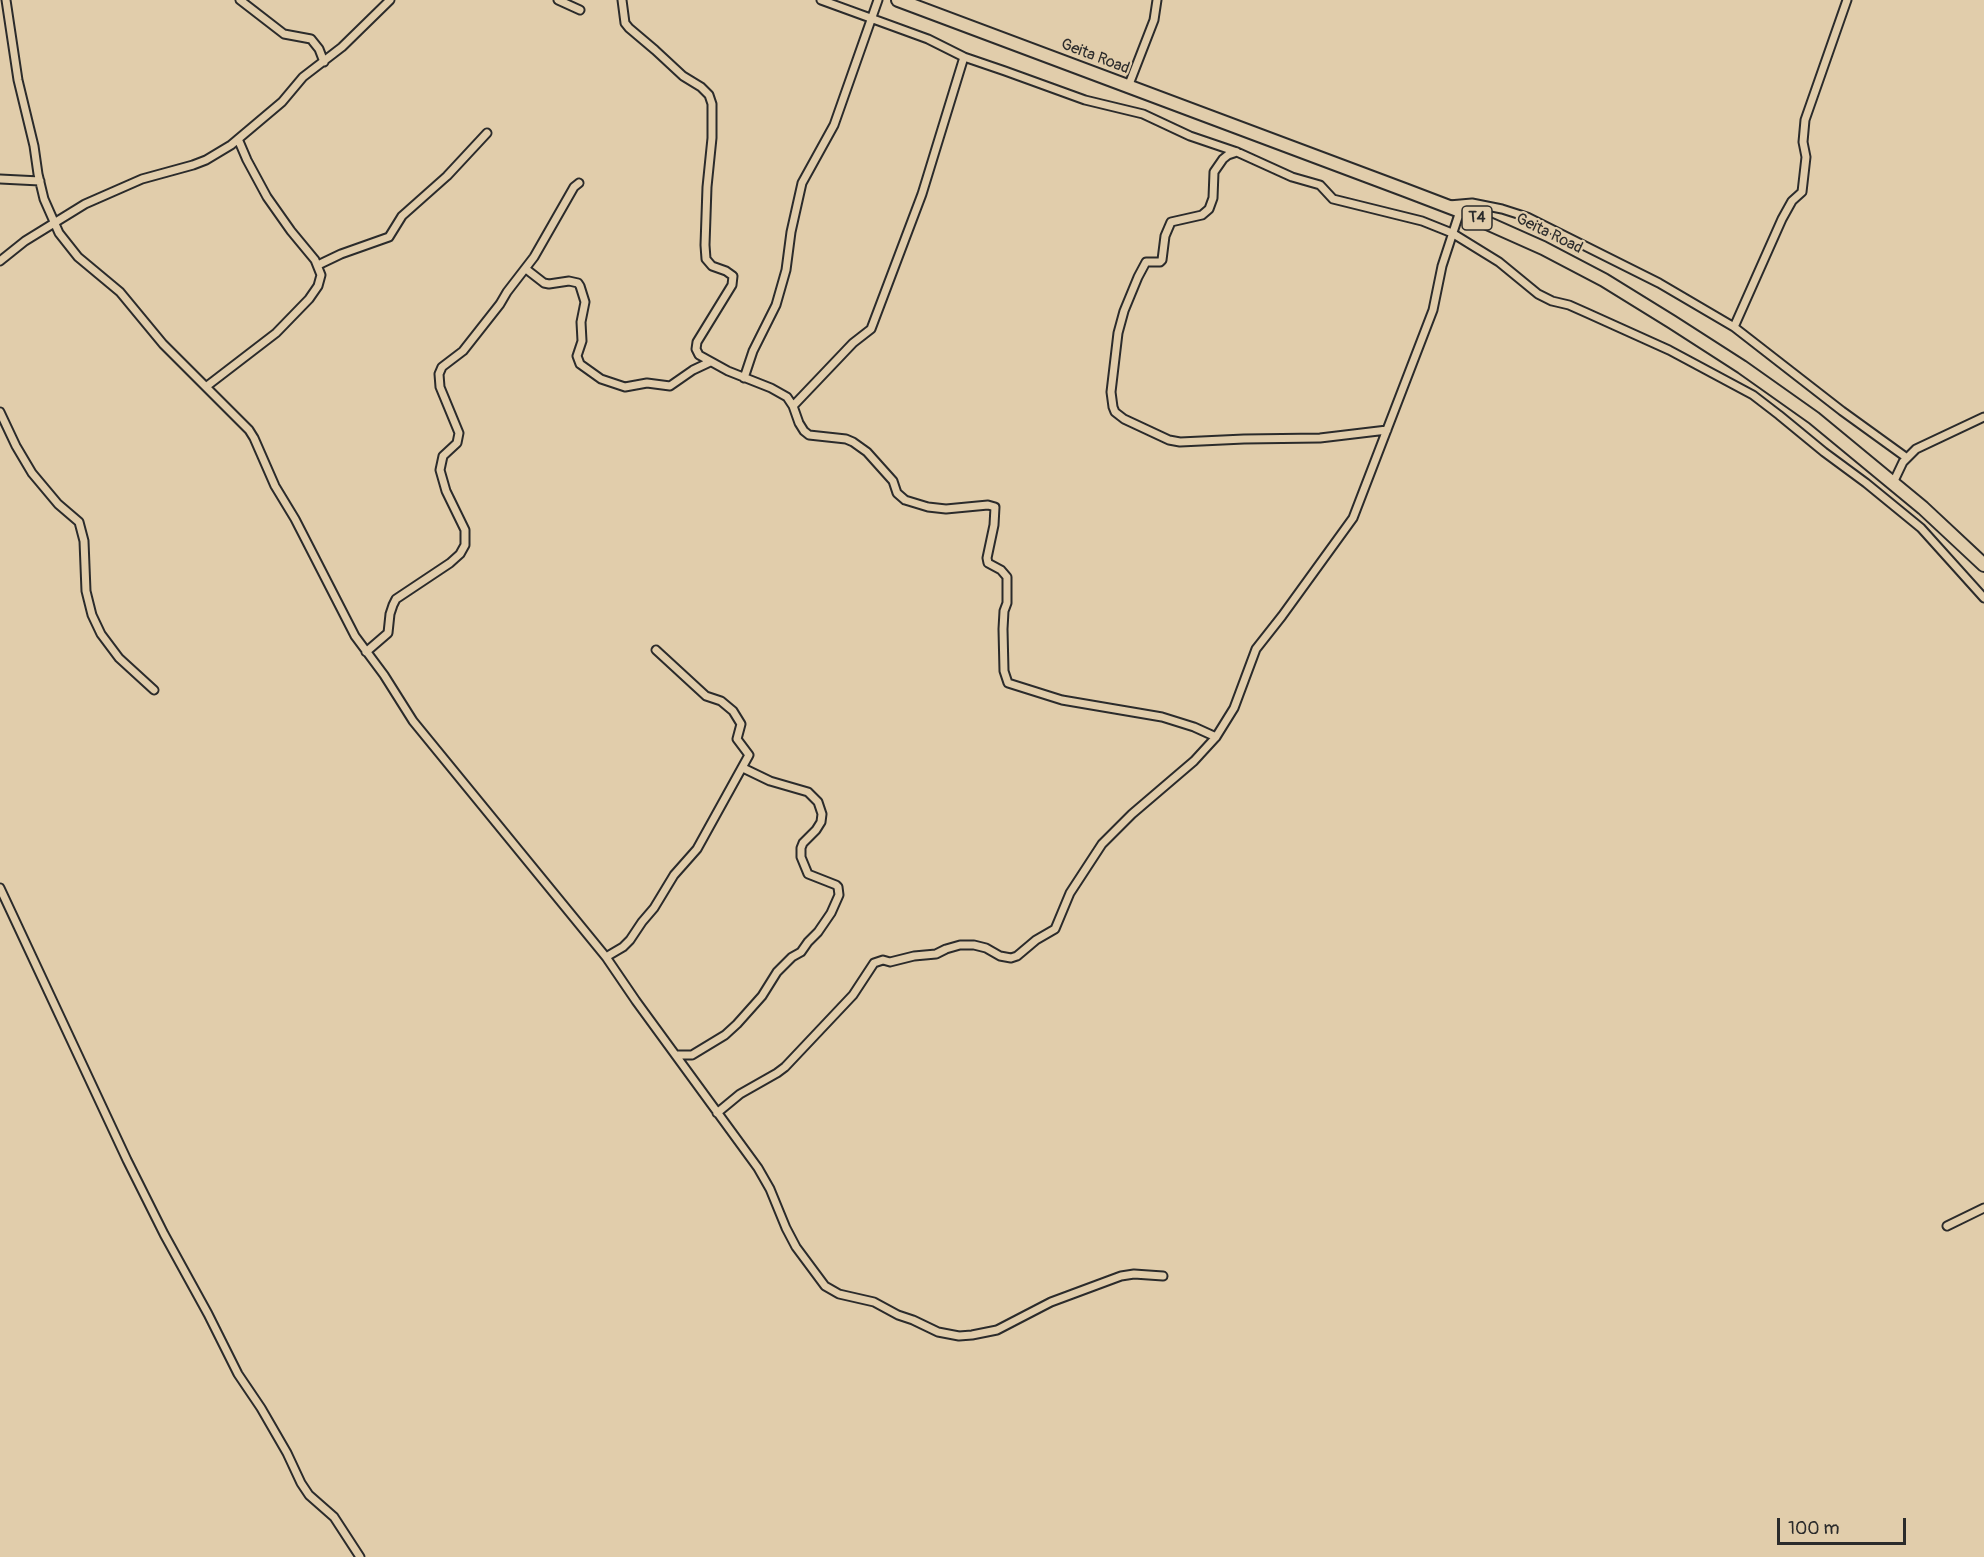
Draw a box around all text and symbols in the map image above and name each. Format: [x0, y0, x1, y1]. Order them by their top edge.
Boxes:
street label: Geita Road [1058, 35, 1132, 79]
road number: T4 [1462, 206, 1492, 230]
street label: Geita Road [1513, 210, 1585, 258]
scale bar [1780, 1506, 1909, 1544]
text: 100 m [1788, 1517, 1840, 1540]

